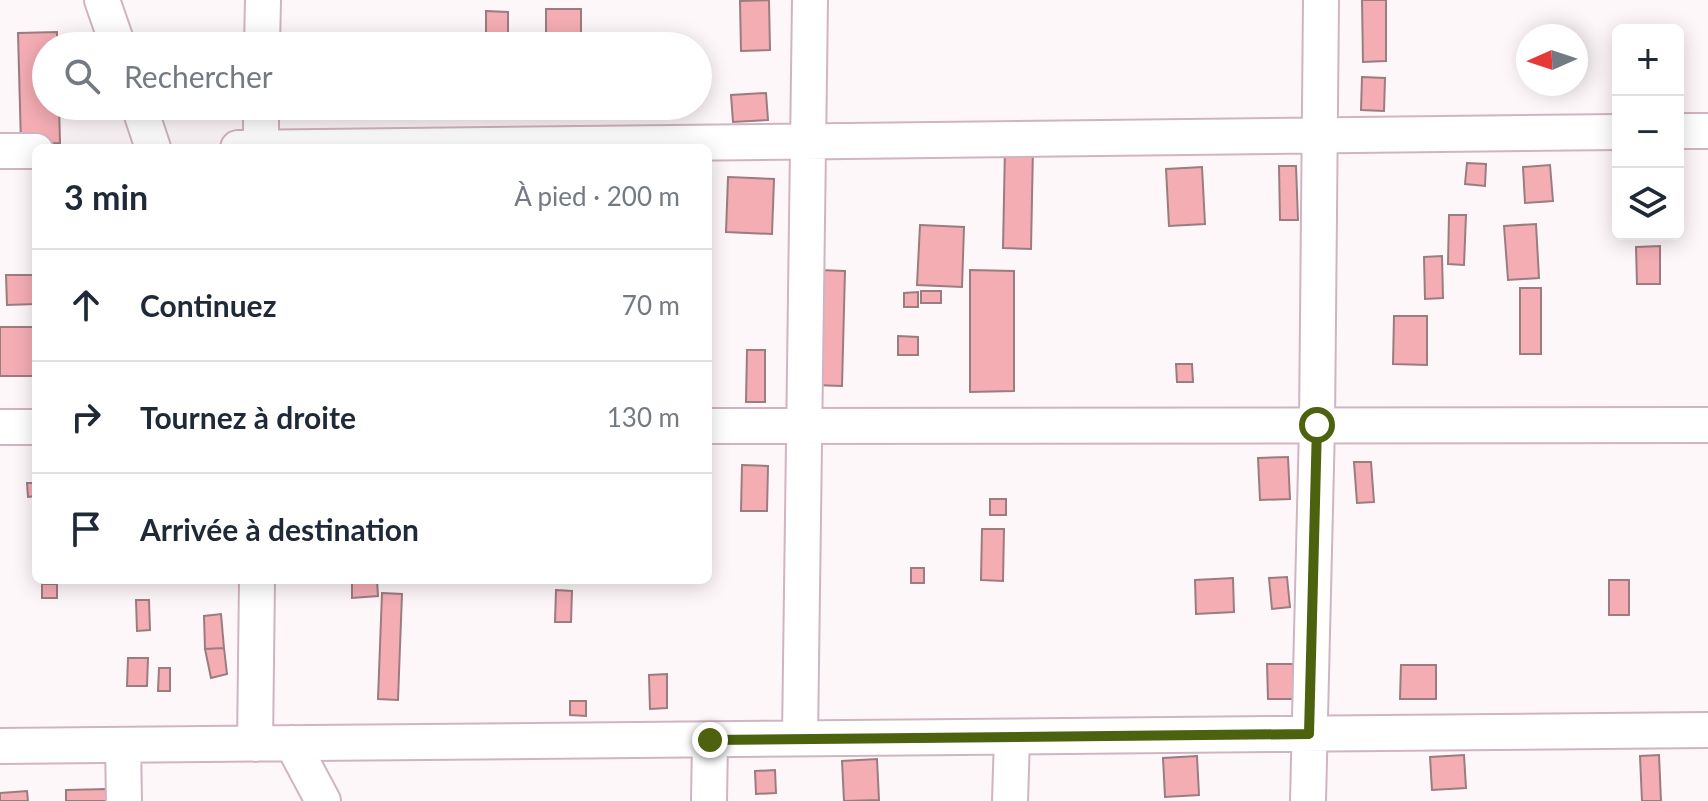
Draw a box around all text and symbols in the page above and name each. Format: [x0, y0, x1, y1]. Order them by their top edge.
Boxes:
north arrow [1516, 24, 1588, 96]
map controls [1612, 24, 1684, 240]
button: + [1612, 24, 1684, 96]
search box [32, 32, 712, 120]
icon: search [60, 54, 104, 98]
text: Rechercher [124, 58, 273, 94]
button: − [1612, 96, 1684, 168]
button: layers [1612, 168, 1684, 240]
text: 3 min [64, 176, 148, 217]
text: À pied · 200 m [514, 180, 680, 212]
icon: ahead [64, 283, 108, 327]
text: Continuez [140, 287, 276, 323]
text: 70 m [622, 289, 680, 321]
icon: right [64, 395, 108, 439]
text: Tournez à droite [140, 399, 356, 435]
text: 130 m [607, 401, 680, 433]
route start [1299, 407, 1335, 443]
icon: arrive [64, 507, 108, 551]
text: Arrivée à destination [140, 511, 419, 547]
route end [692, 722, 728, 758]

